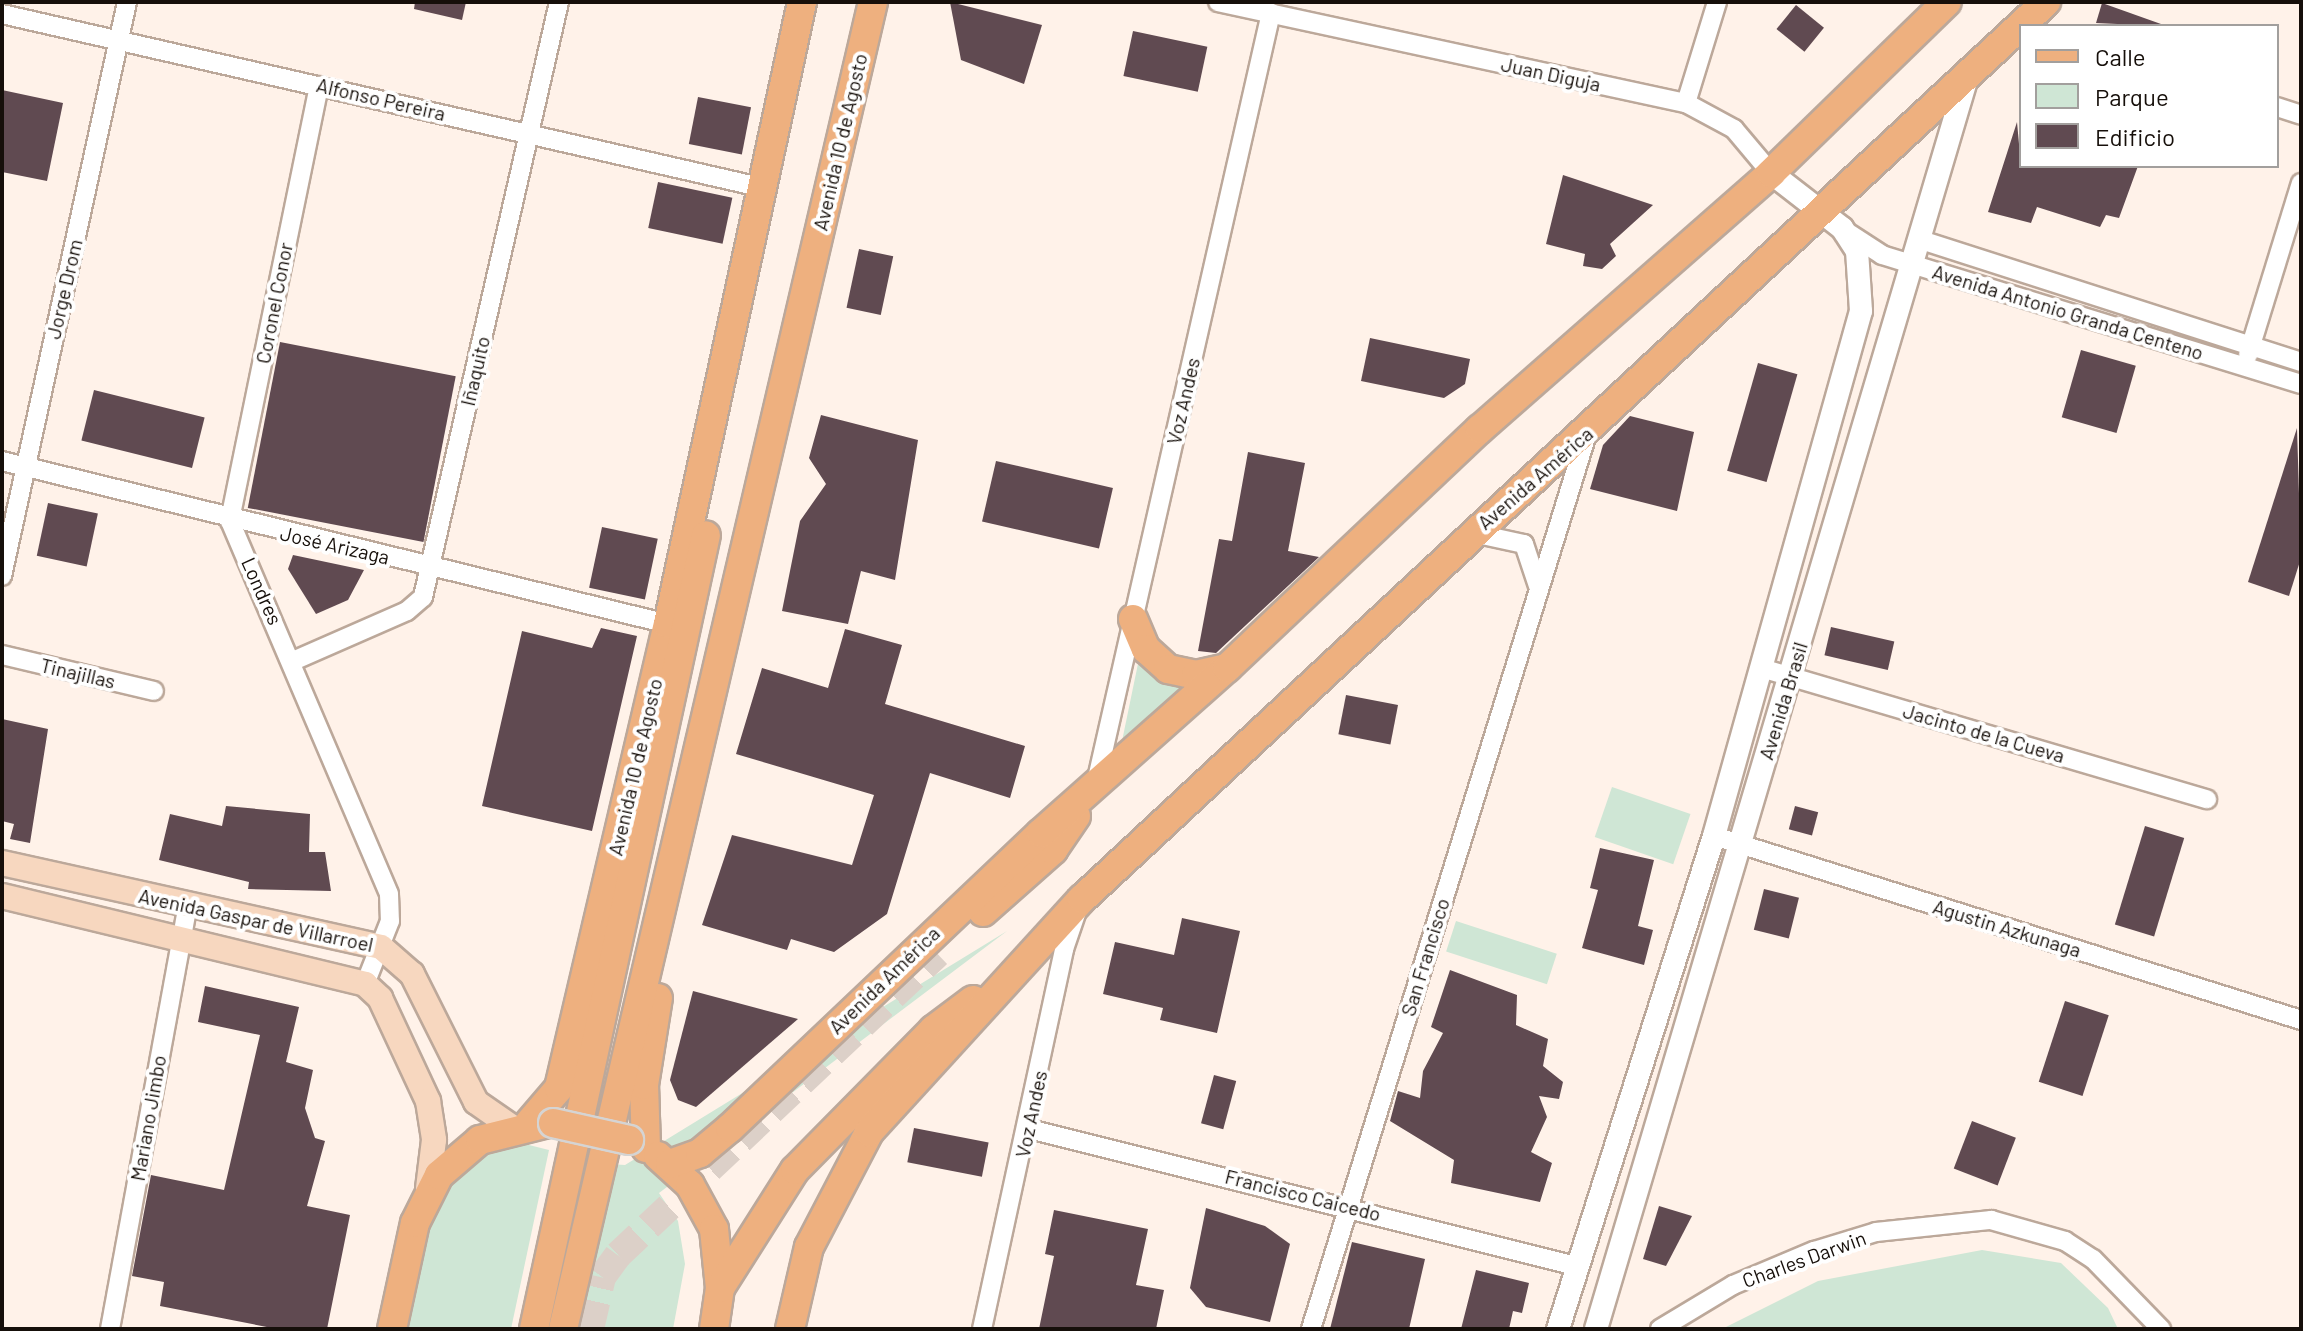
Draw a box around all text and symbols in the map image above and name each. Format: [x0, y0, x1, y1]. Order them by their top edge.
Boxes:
legend [2019, 24, 2279, 168]
text: Calle [2095, 42, 2146, 71]
street label: Avenida 10 de Agosto [808, 51, 872, 233]
street label: Juan Diguja [1499, 52, 1603, 96]
street label: Alfonso Pereira [314, 72, 448, 126]
text: Parque [2095, 82, 2169, 111]
text: Edificio [2095, 122, 2175, 151]
street label: Jorge Drom [41, 237, 87, 341]
street label: Coronel Conor [251, 240, 297, 366]
street label: Avenida Antonio Granda Centeno [1930, 259, 2206, 365]
street label: Iñaquito [455, 334, 495, 408]
street label: Voz Andes [1161, 355, 1205, 447]
street label: Avenida América [1473, 422, 1597, 534]
street label: José Arizaga [278, 521, 392, 569]
street label: Londres [237, 554, 287, 628]
street label: Avenida Brasil [1754, 639, 1812, 763]
street label: Tinajillas [38, 653, 118, 693]
street label: Avenida 10 de Agosto [603, 676, 667, 858]
street label: Jacinto de la Cueva [1900, 698, 2068, 768]
street label: Avenida Gaspar de Villarroel [136, 883, 376, 957]
street label: Agustin Azkunaga [1930, 894, 2084, 962]
street label: San Francisco [1396, 895, 1454, 1019]
street label: Avenida América [824, 921, 944, 1039]
street label: Mariano Jimbo [125, 1053, 171, 1183]
street label: Voz Andes [1010, 1068, 1052, 1160]
street label: Francisco Caicedo [1223, 1164, 1383, 1226]
street label: Charles Darwin [1739, 1226, 1869, 1292]

